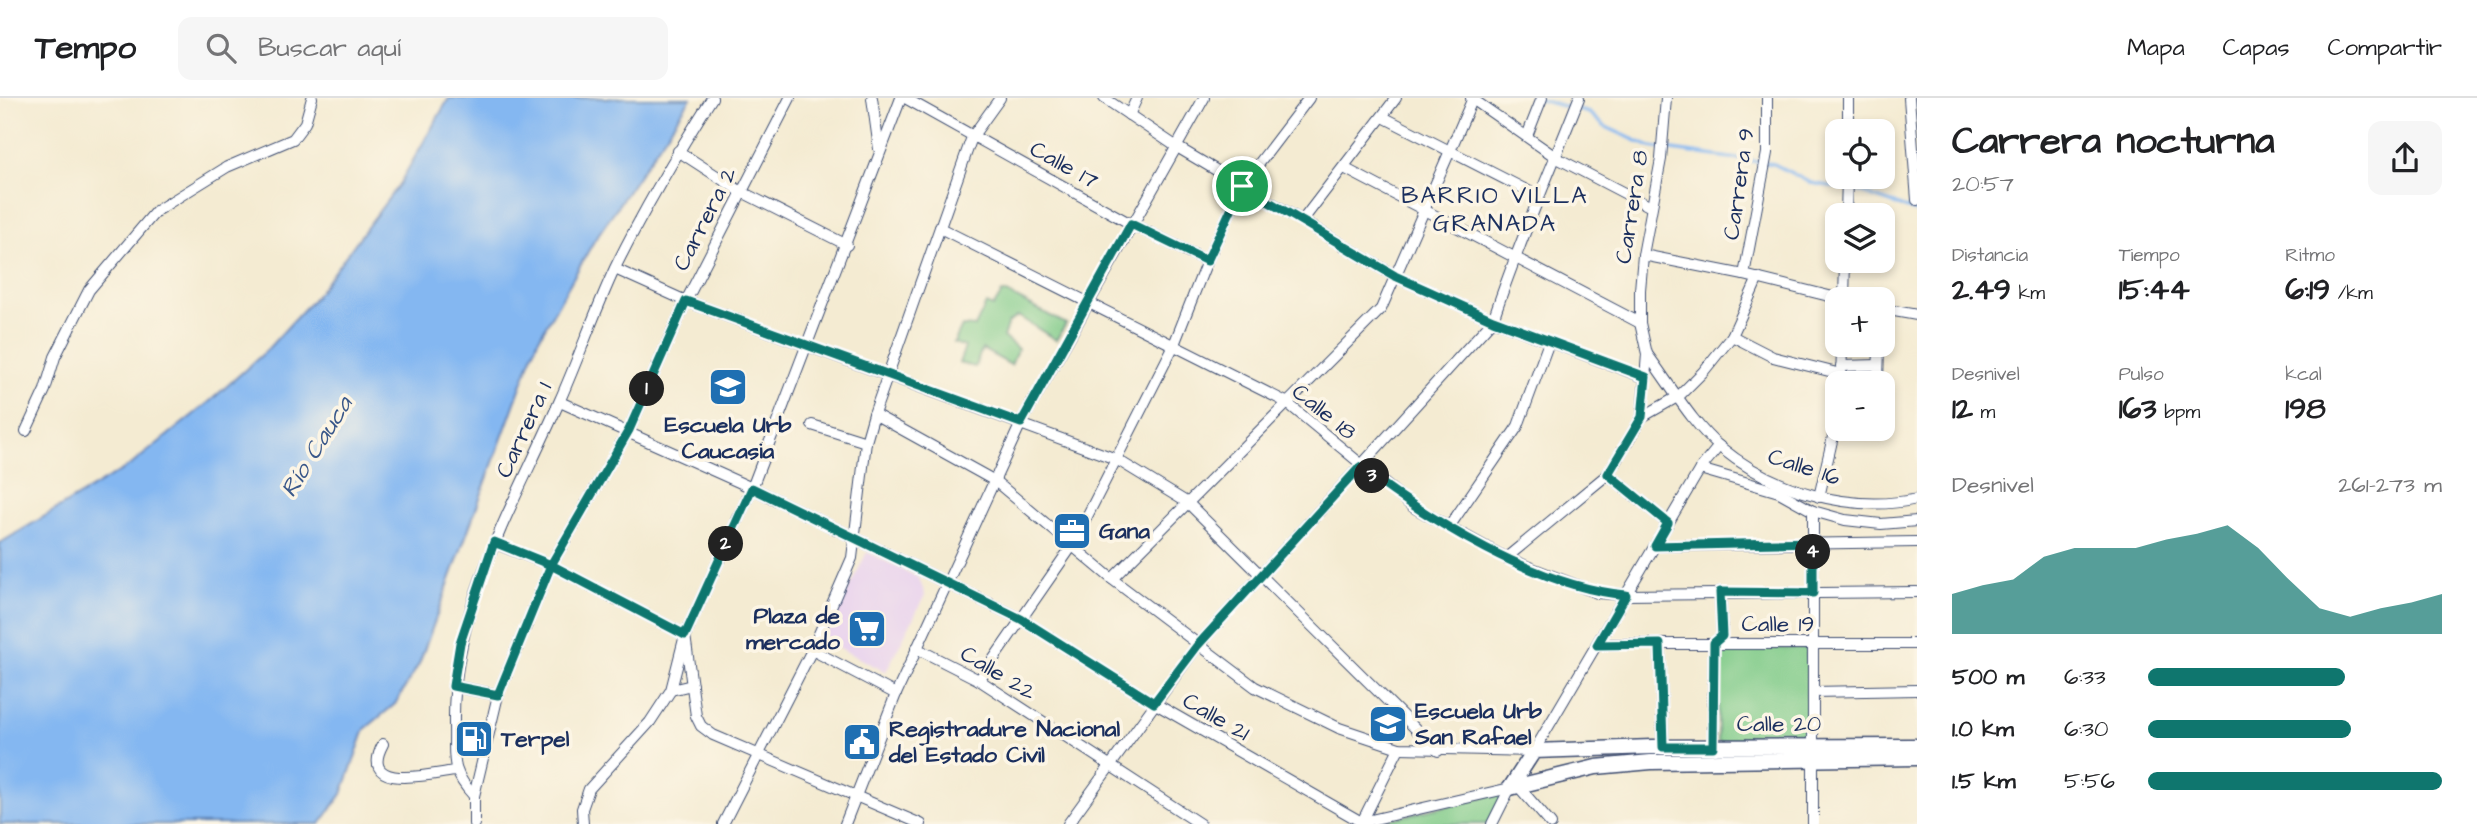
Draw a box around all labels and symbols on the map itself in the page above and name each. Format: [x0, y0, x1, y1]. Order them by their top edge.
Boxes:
street label: Carrera 9 [1715, 126, 1763, 242]
street label: Calle 17 [1024, 133, 1104, 197]
street label: Carrera 8 [1607, 148, 1657, 266]
pin [1212, 156, 1272, 216]
street label: Carrera 2 [665, 162, 745, 276]
district label: BARRIO VILLA GRANADA [1401, 179, 1589, 241]
school or university icon: Escuela Urb Caucasia [707, 366, 749, 408]
pin: 1 [630, 372, 664, 406]
street label: Calle 18 [1285, 376, 1363, 448]
street label: Carrera 1 [488, 377, 560, 483]
water label: Río Cauca [273, 389, 362, 504]
place label: Escuela Urb Caucasia [665, 409, 792, 467]
street label: Calle 16 [1764, 440, 1844, 494]
pin: 3 [1354, 458, 1390, 494]
office icon: Gana [1051, 510, 1093, 552]
place label: Gana [1099, 515, 1150, 547]
pin: 2 [708, 526, 744, 562]
pin: 4 [1796, 534, 1830, 570]
place label: Plaza de mercado [746, 600, 841, 658]
supermarket icon: Plaza de mercado [846, 608, 888, 650]
street label: Calle 19 [1742, 608, 1814, 640]
street label: Calle 22 [954, 638, 1042, 708]
street label: Calle 21 [1176, 685, 1256, 749]
place label: Escuela Urb San Rafael [1414, 695, 1542, 753]
school or university icon: Escuela Urb San Rafael [1367, 703, 1409, 745]
street label: Calle 20 [1737, 708, 1821, 740]
place label: Registradure Nacional del Estado Civil [888, 713, 1121, 771]
fuel station icon: Terpel [453, 718, 495, 760]
public building icon: Registradure Nacional del Estado Civil [841, 721, 883, 763]
place label: Terpel [500, 723, 570, 755]

